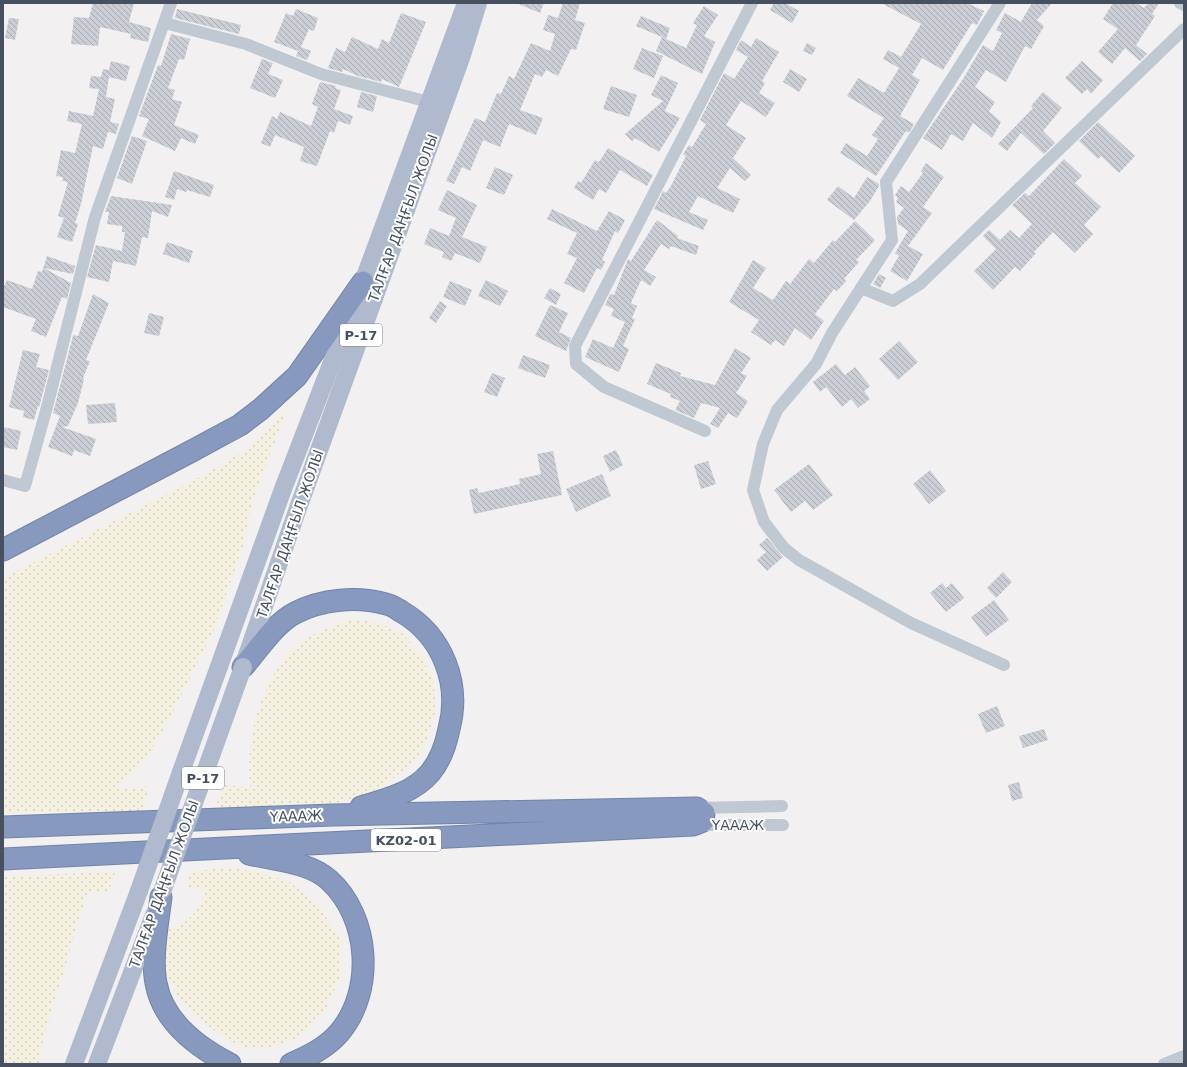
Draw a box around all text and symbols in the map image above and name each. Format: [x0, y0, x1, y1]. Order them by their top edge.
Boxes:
street label: ТАЛҒАР ДАҢҒЫЛ ЖОЛЫ [365, 132, 441, 305]
road number: P-17 [340, 324, 382, 346]
street label: ТАЛҒАР ДАҢҒЫЛ ЖОЛЫ [253, 448, 326, 621]
road number: P-17 [182, 767, 224, 789]
street label: ТАЛҒАР ДАҢҒЫЛ ЖОЛЫ [126, 798, 202, 971]
street label: ҮАААЖ [269, 807, 322, 825]
street label: ҮАААЖ [711, 817, 764, 833]
road number: KZ02-01 [371, 829, 441, 851]

